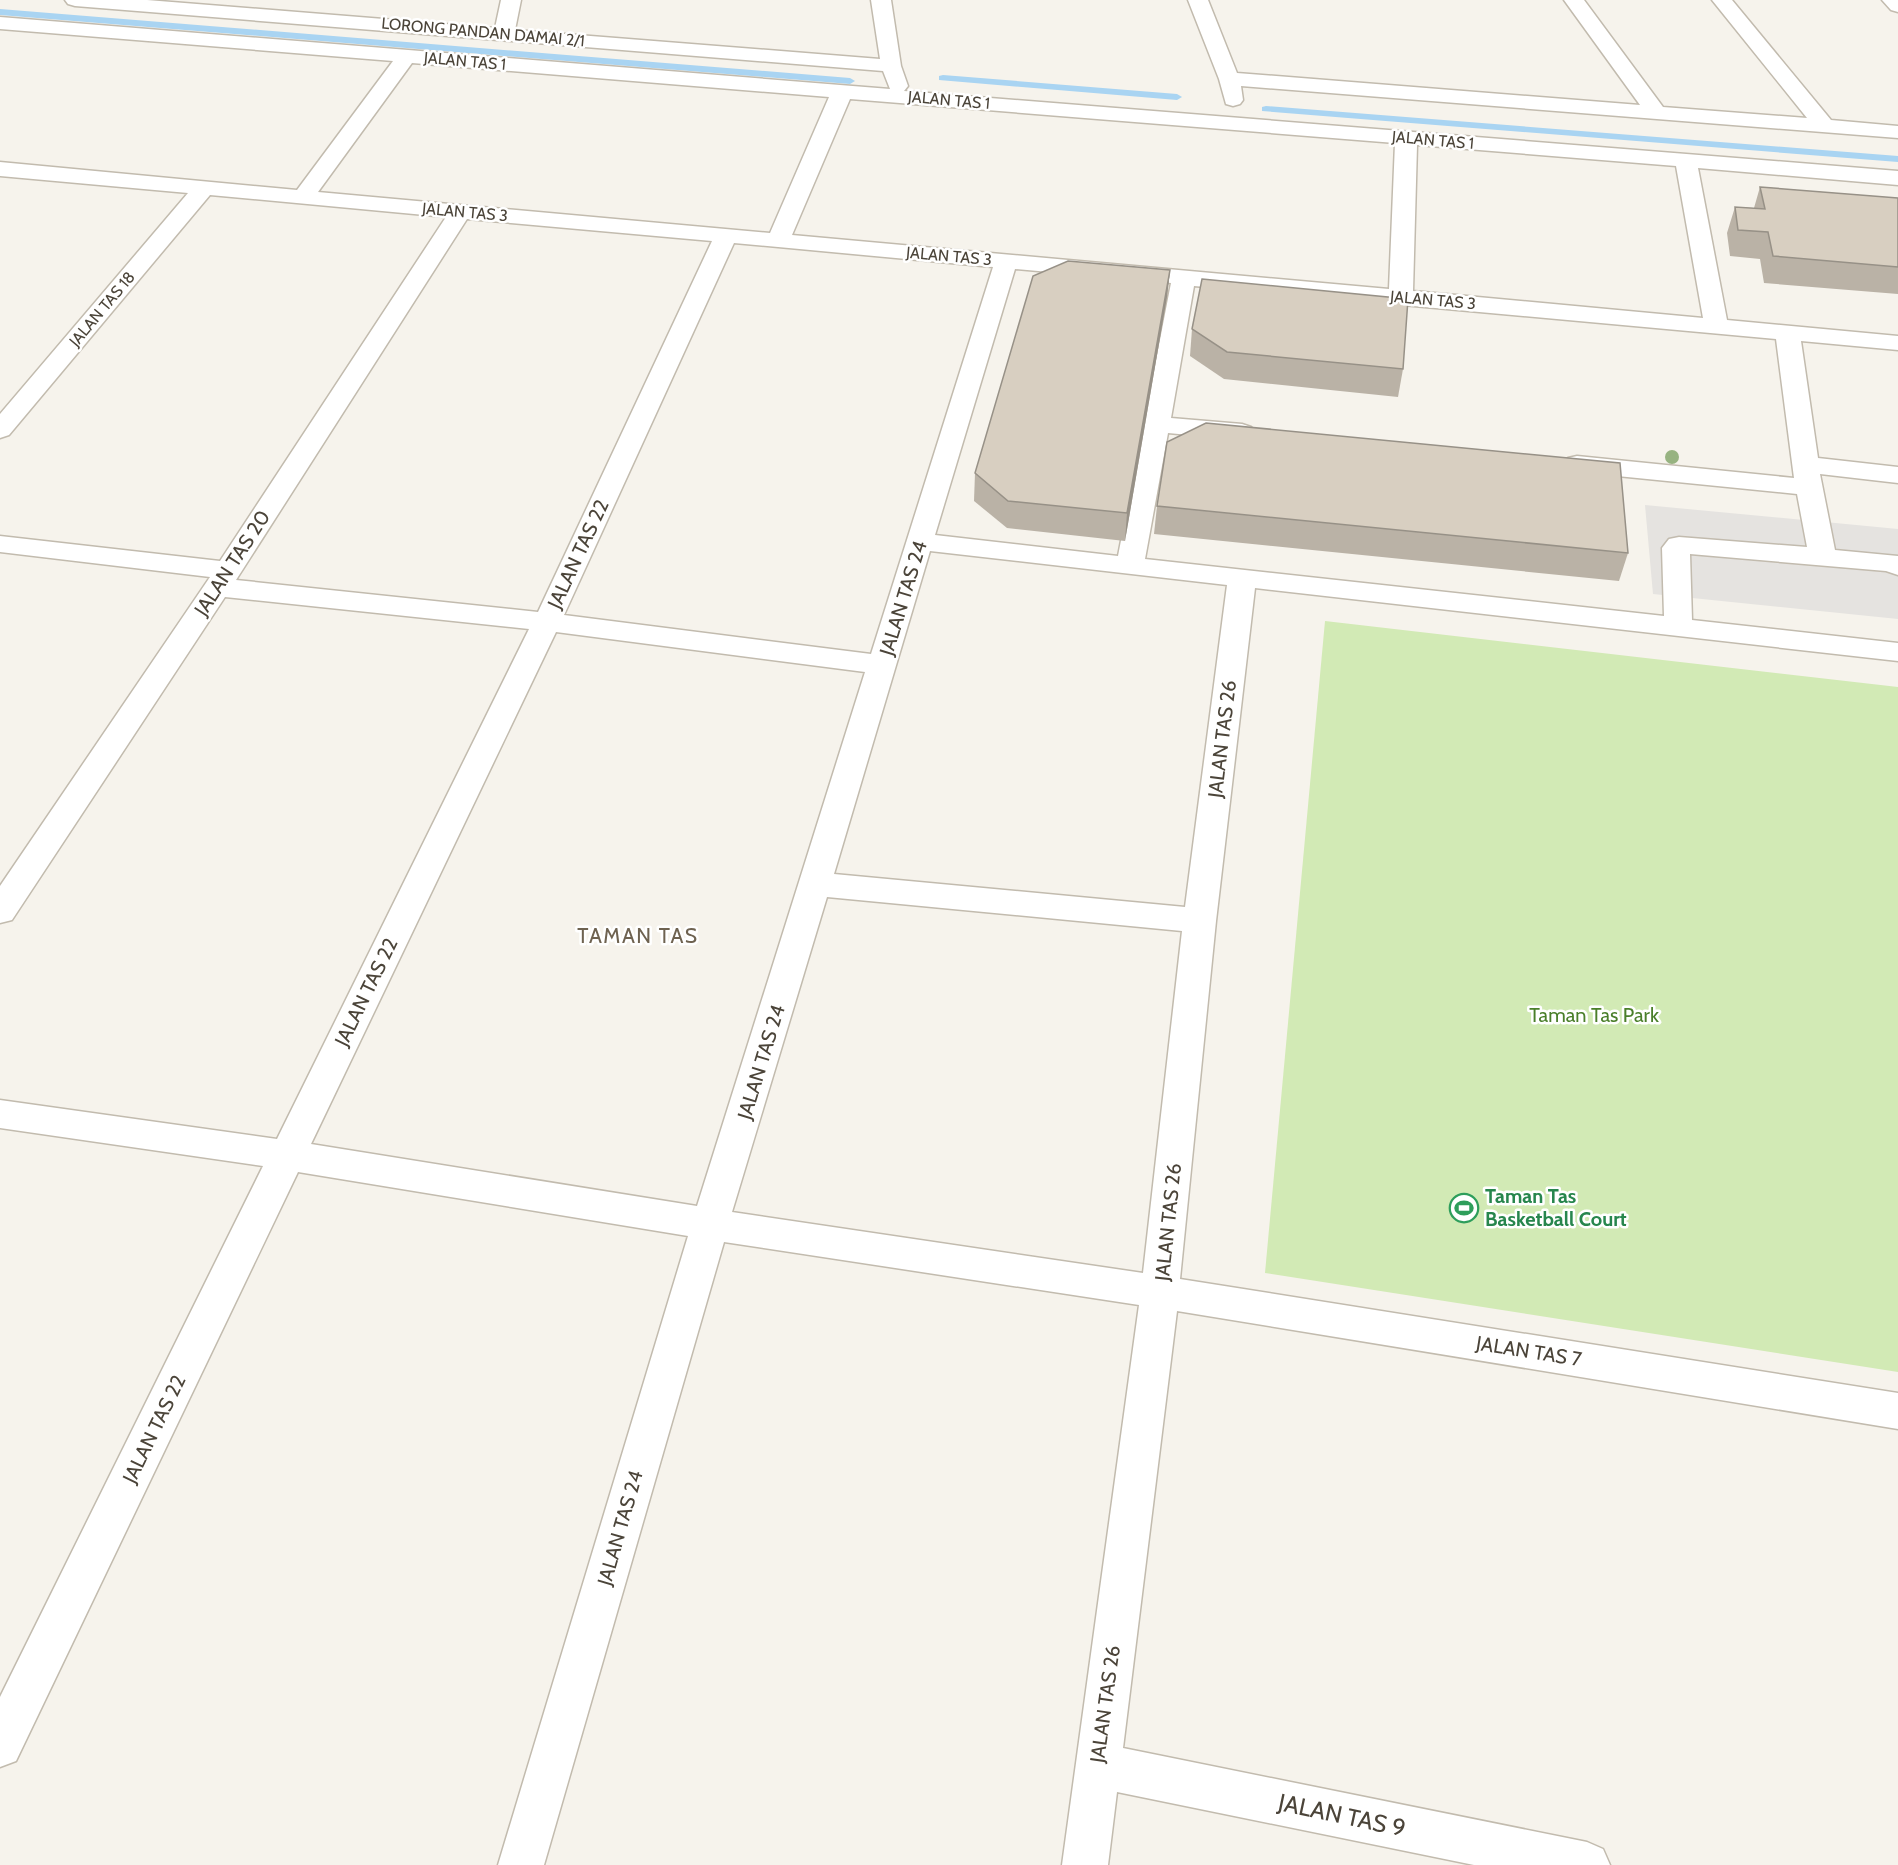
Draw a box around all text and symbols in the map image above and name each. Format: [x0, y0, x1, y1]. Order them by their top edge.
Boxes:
street label: LORONG PANDAN DAMAI 2/1 [381, 14, 585, 50]
street label: JALAN TAS 1 [422, 48, 507, 74]
street label: JALAN TAS 1 [906, 87, 991, 113]
street label: JALAN TAS 1 [1390, 127, 1475, 153]
street label: JALAN TAS 3 [420, 199, 509, 225]
street label: JALAN TAS 3 [904, 243, 993, 269]
street label: JALAN TAS 18 [64, 268, 139, 351]
street label: JALAN TAS 3 [1388, 287, 1477, 313]
street label: JALAN TAS 22 [542, 496, 614, 613]
street label: JALAN TAS 20 [188, 506, 275, 621]
street label: JALAN TAS 24 [874, 537, 932, 659]
street label: JALAN TAS 26 [1203, 679, 1241, 800]
district label: TAMAN TAS [577, 923, 699, 948]
street label: JALAN TAS 22 [329, 934, 403, 1051]
street label: JALAN TAS 24 [732, 1001, 790, 1123]
park label: Taman Tas Park [1529, 1003, 1659, 1027]
street label: JALAN TAS 26 [1150, 1162, 1186, 1283]
place label: Taman Tas Basketball Court [1485, 1184, 1627, 1231]
sports icon: Taman Tas Basketball Court [1448, 1192, 1480, 1224]
street label: JALAN TAS 7 [1474, 1331, 1583, 1371]
street label: JALAN TAS 22 [117, 1371, 191, 1488]
street label: JALAN TAS 24 [592, 1467, 648, 1589]
street label: JALAN TAS 26 [1085, 1644, 1125, 1765]
street label: JALAN TAS 9 [1275, 1787, 1408, 1843]

